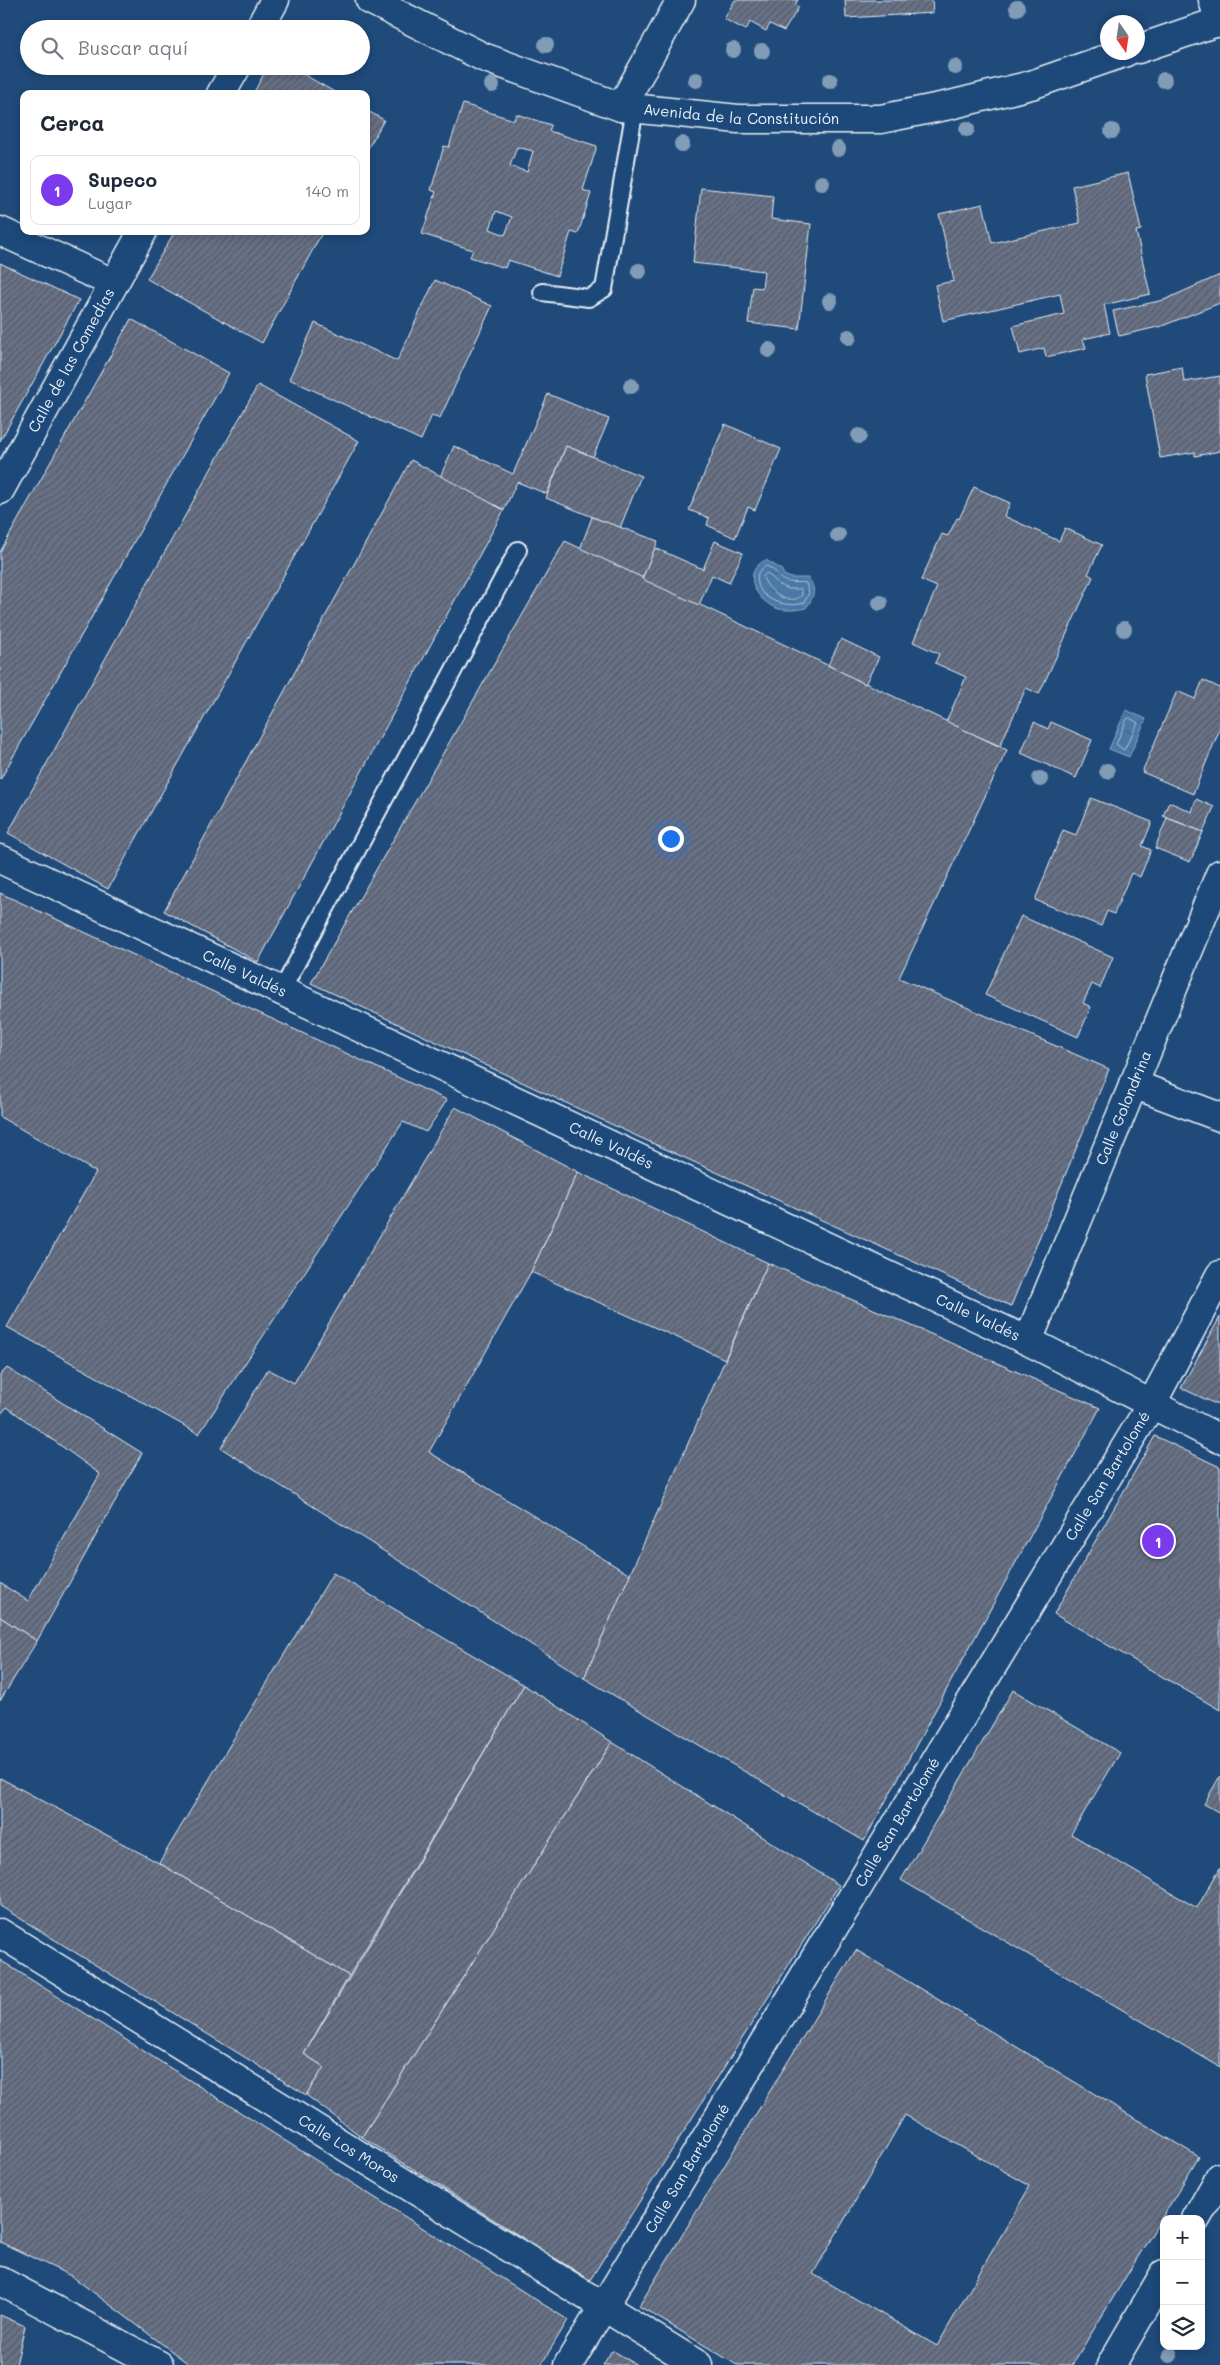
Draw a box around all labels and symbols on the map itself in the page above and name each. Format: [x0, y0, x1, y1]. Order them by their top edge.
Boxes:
north arrow [1100, 15, 1145, 60]
street label: Avenida de la Constitución [643, 98, 839, 128]
street label: Calle de las Comedias [23, 284, 119, 436]
your location [658, 826, 684, 852]
street label: Calle Valdés [199, 944, 290, 1001]
street label: Calle Golondrina [1090, 1047, 1155, 1168]
street label: Calle Valdés [566, 1116, 657, 1173]
street label: Calle Valdés [933, 1288, 1024, 1345]
street label: Calle San Bartolomé [1060, 1407, 1154, 1544]
pin: 1 [1142, 1522, 1174, 1560]
street label: Calle San Bartolomé [850, 1753, 944, 1890]
street label: Calle San Bartolomé [639, 2099, 734, 2236]
street label: Calle Los Moros [295, 2109, 403, 2187]

